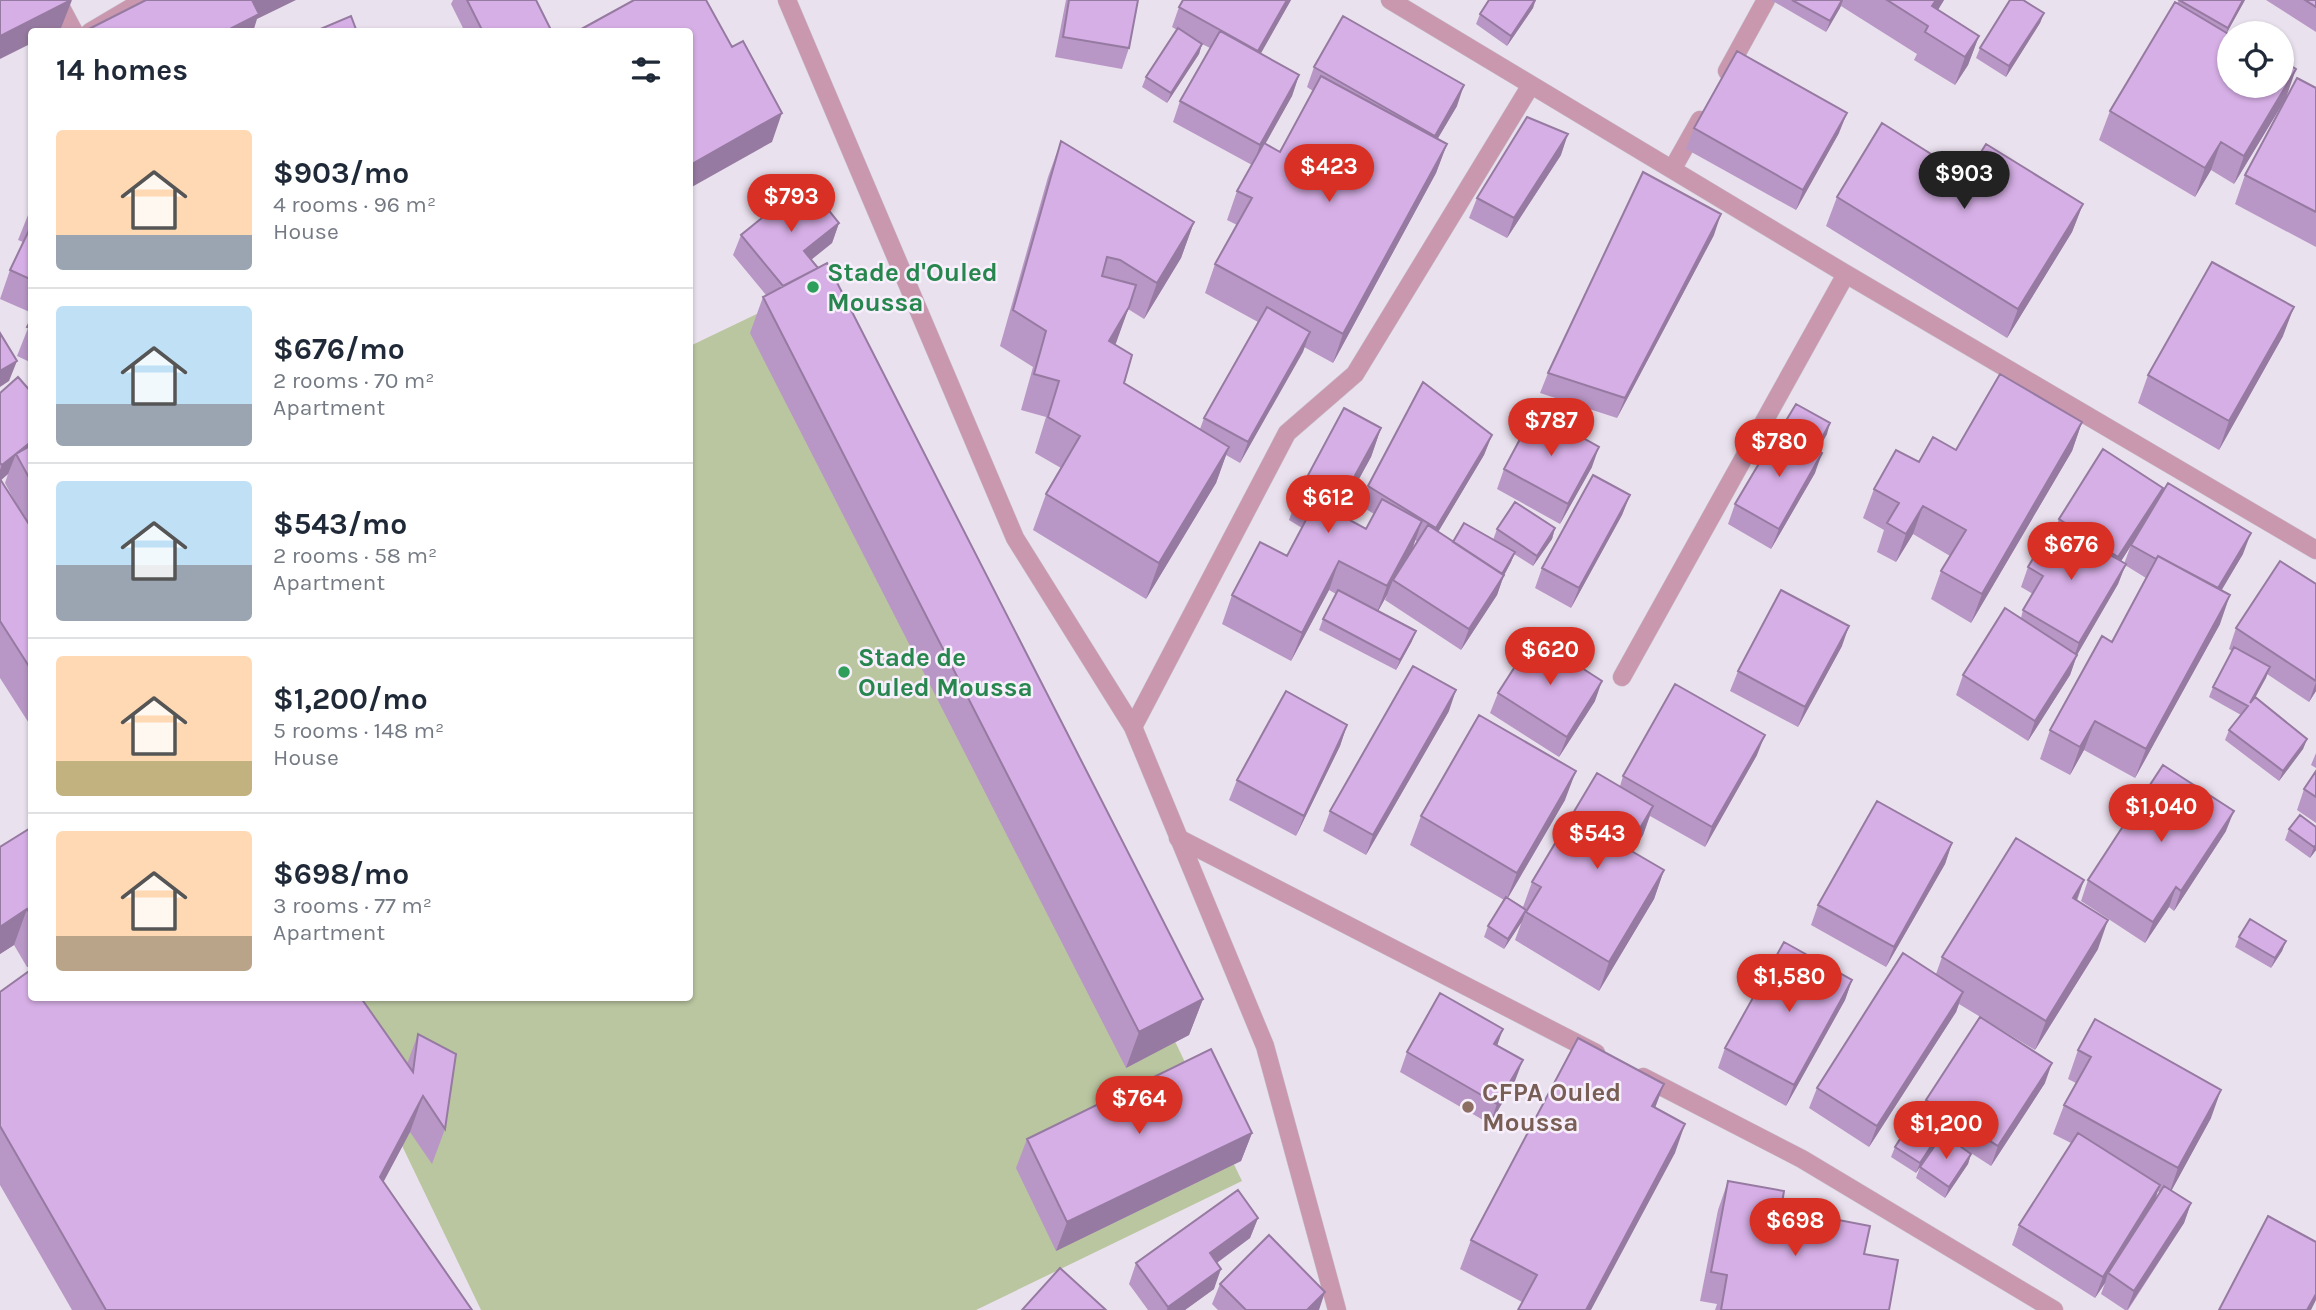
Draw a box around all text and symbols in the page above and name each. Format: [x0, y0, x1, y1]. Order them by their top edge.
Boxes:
map controls [2217, 21, 2294, 98]
button: locate [2217, 21, 2294, 98]
icon: filters [627, 51, 665, 89]
text: 14 homes [56, 52, 188, 88]
pin: $423 [1288, 144, 1370, 204]
pin: $903 [1923, 152, 2005, 211]
text: $423 [1300, 153, 1358, 180]
text: $903/mo [273, 155, 409, 191]
icon: home [112, 158, 196, 242]
text: $903 [1935, 160, 1993, 187]
pin: $793 [750, 174, 832, 234]
text: $793 [763, 183, 819, 210]
text: 4 rooms · 96 m² [273, 191, 436, 218]
text: House [273, 218, 339, 245]
place label: Stade d'Ouled Moussa [827, 257, 998, 318]
marker: Stade d'Ouled Moussa [805, 279, 821, 295]
text: $676/mo [273, 331, 405, 367]
icon: home [112, 334, 196, 418]
text: 2 rooms · 70 m² [273, 367, 435, 394]
text: Apartment [273, 394, 385, 421]
pin: $787 [1510, 398, 1592, 458]
text: $787 [1524, 407, 1578, 434]
pin: $780 [1738, 420, 1820, 479]
text: $780 [1751, 428, 1807, 455]
pin: $612 [1287, 476, 1369, 535]
text: $612 [1302, 484, 1354, 511]
text: $543/mo [273, 506, 407, 542]
icon: home [112, 509, 196, 593]
pin: $676 [2030, 522, 2112, 582]
text: $676 [2043, 531, 2099, 558]
text: 2 rooms · 58 m² [273, 542, 437, 569]
text: Apartment [273, 569, 385, 596]
pin: $620 [1509, 628, 1591, 687]
text: $620 [1521, 636, 1579, 663]
place label: Stade de Ouled Moussa [858, 642, 1033, 703]
marker: Stade de Ouled Moussa [836, 664, 852, 680]
text: $1,200/mo [273, 681, 428, 717]
icon: home [112, 684, 196, 768]
text: 5 rooms · 148 m² [273, 717, 444, 744]
text: House [273, 744, 339, 771]
pin: $1,040 [2104, 784, 2218, 844]
text: $1,040 [2125, 793, 2197, 820]
pin: $543 [1556, 812, 1638, 871]
text: $543 [1568, 820, 1626, 847]
text: $698/mo [273, 856, 409, 892]
icon: home [112, 859, 196, 943]
text: 3 rooms · 77 m² [273, 892, 432, 919]
text: Apartment [273, 919, 385, 946]
pin: $1,580 [1732, 954, 1846, 1014]
text: $1,580 [1753, 963, 1825, 990]
pin: $764 [1098, 1076, 1180, 1136]
place label: CFPA Ouled Moussa [1482, 1077, 1621, 1138]
text: $764 [1112, 1085, 1166, 1112]
marker: CFPA Ouled Moussa [1460, 1099, 1476, 1115]
pin: $1,200 [1889, 1102, 2003, 1161]
text: $1,200 [1910, 1110, 1982, 1137]
pin: $698 [1754, 1198, 1836, 1258]
text: $698 [1766, 1207, 1824, 1234]

